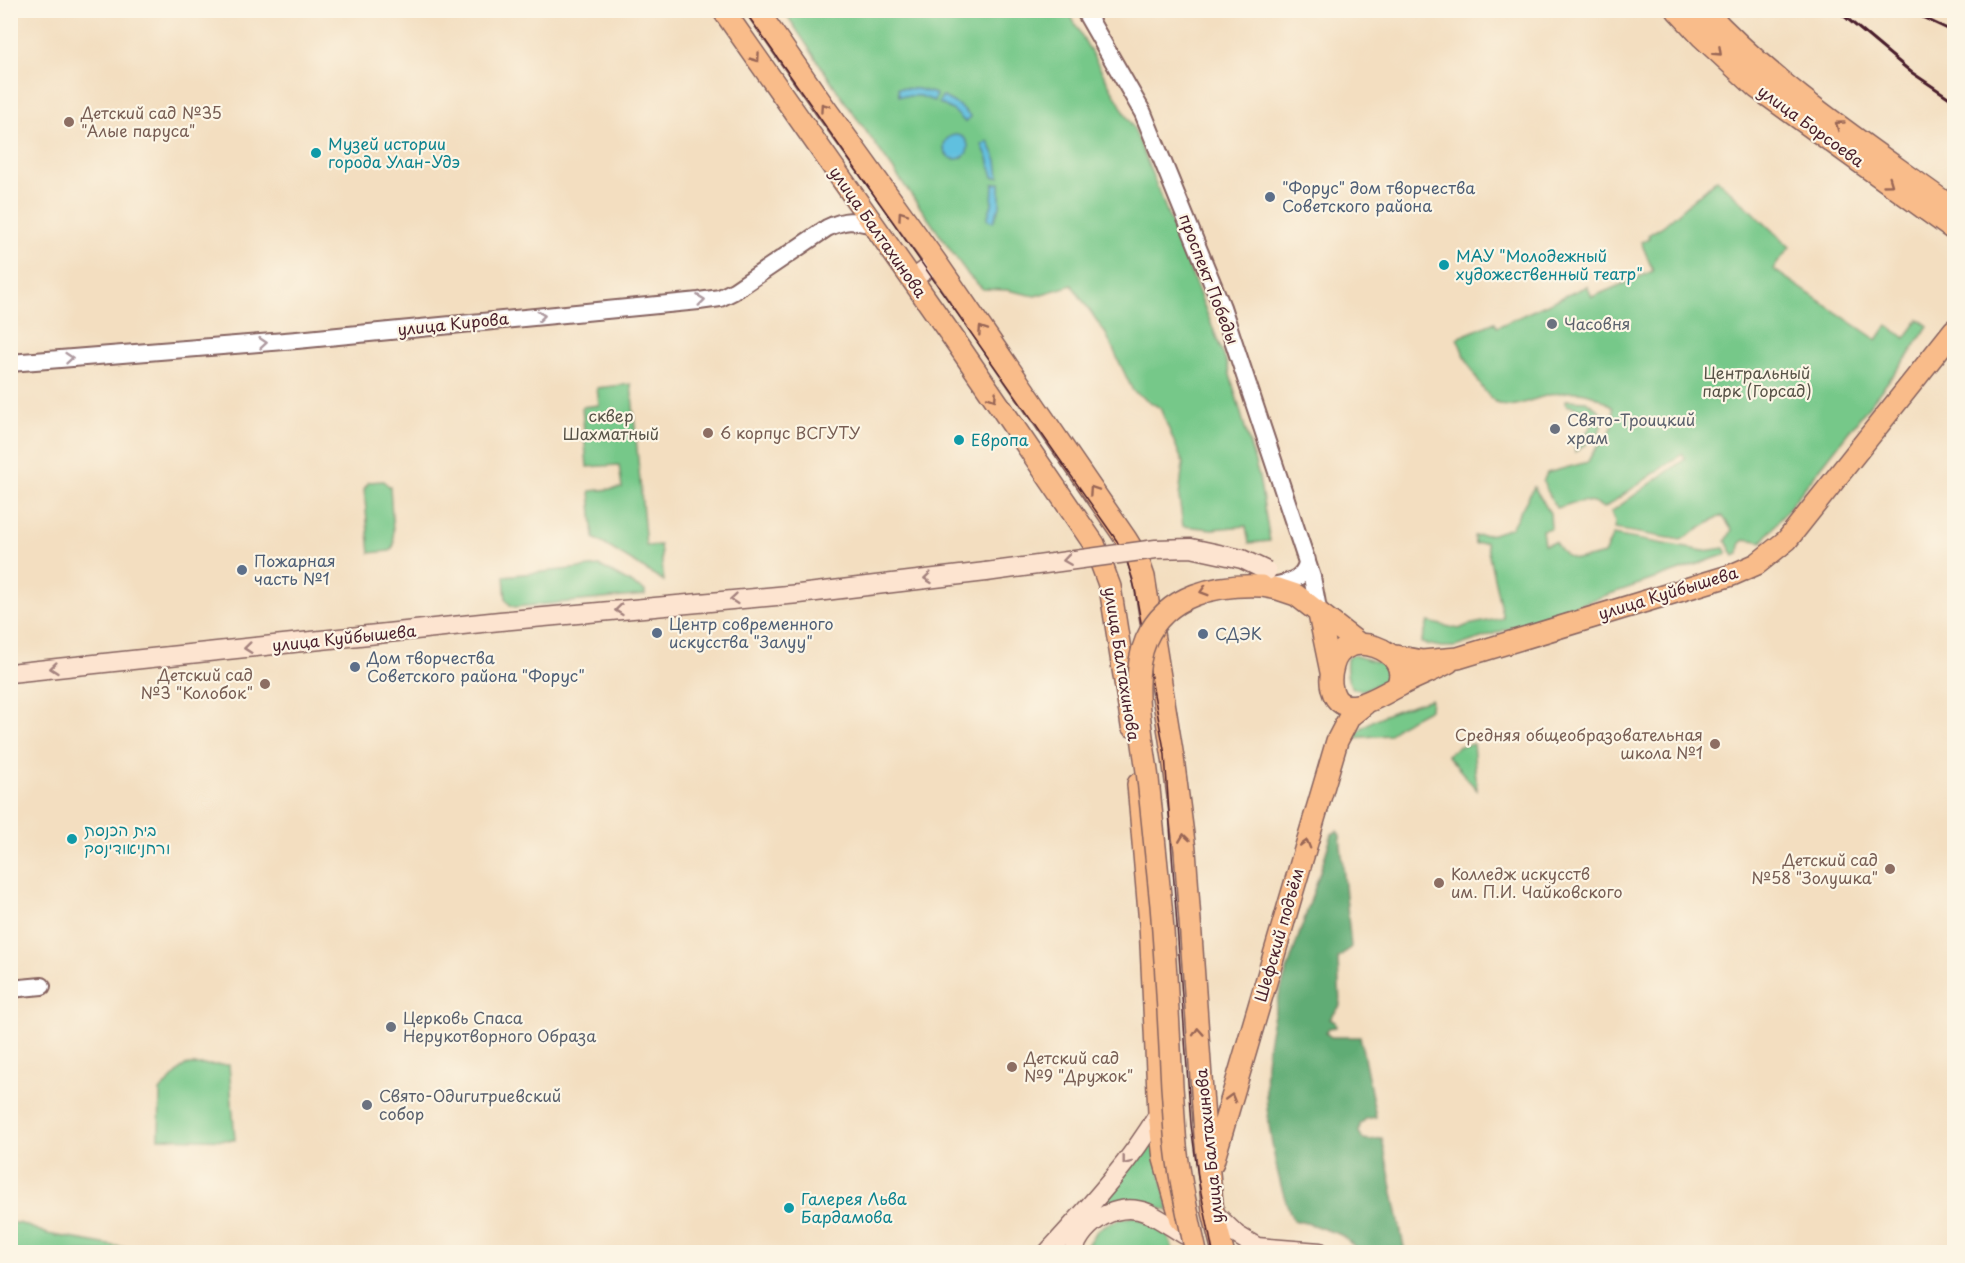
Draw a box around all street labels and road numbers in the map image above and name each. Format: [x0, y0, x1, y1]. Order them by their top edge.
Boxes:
street label: улица Борсоева [1753, 78, 1870, 172]
street label: улица Балтахинова [824, 161, 933, 302]
street label: проспект Победы [1174, 210, 1246, 347]
street label: улица Кирова [396, 305, 510, 341]
street label: улица Куйбышева [1595, 559, 1740, 625]
street label: улица Балтахинова [1099, 585, 1147, 743]
street label: улица Куйбышева [271, 618, 417, 657]
street label: Шефский подъём [1247, 865, 1309, 1004]
street label: улица Балтахинова [1188, 1067, 1228, 1225]

